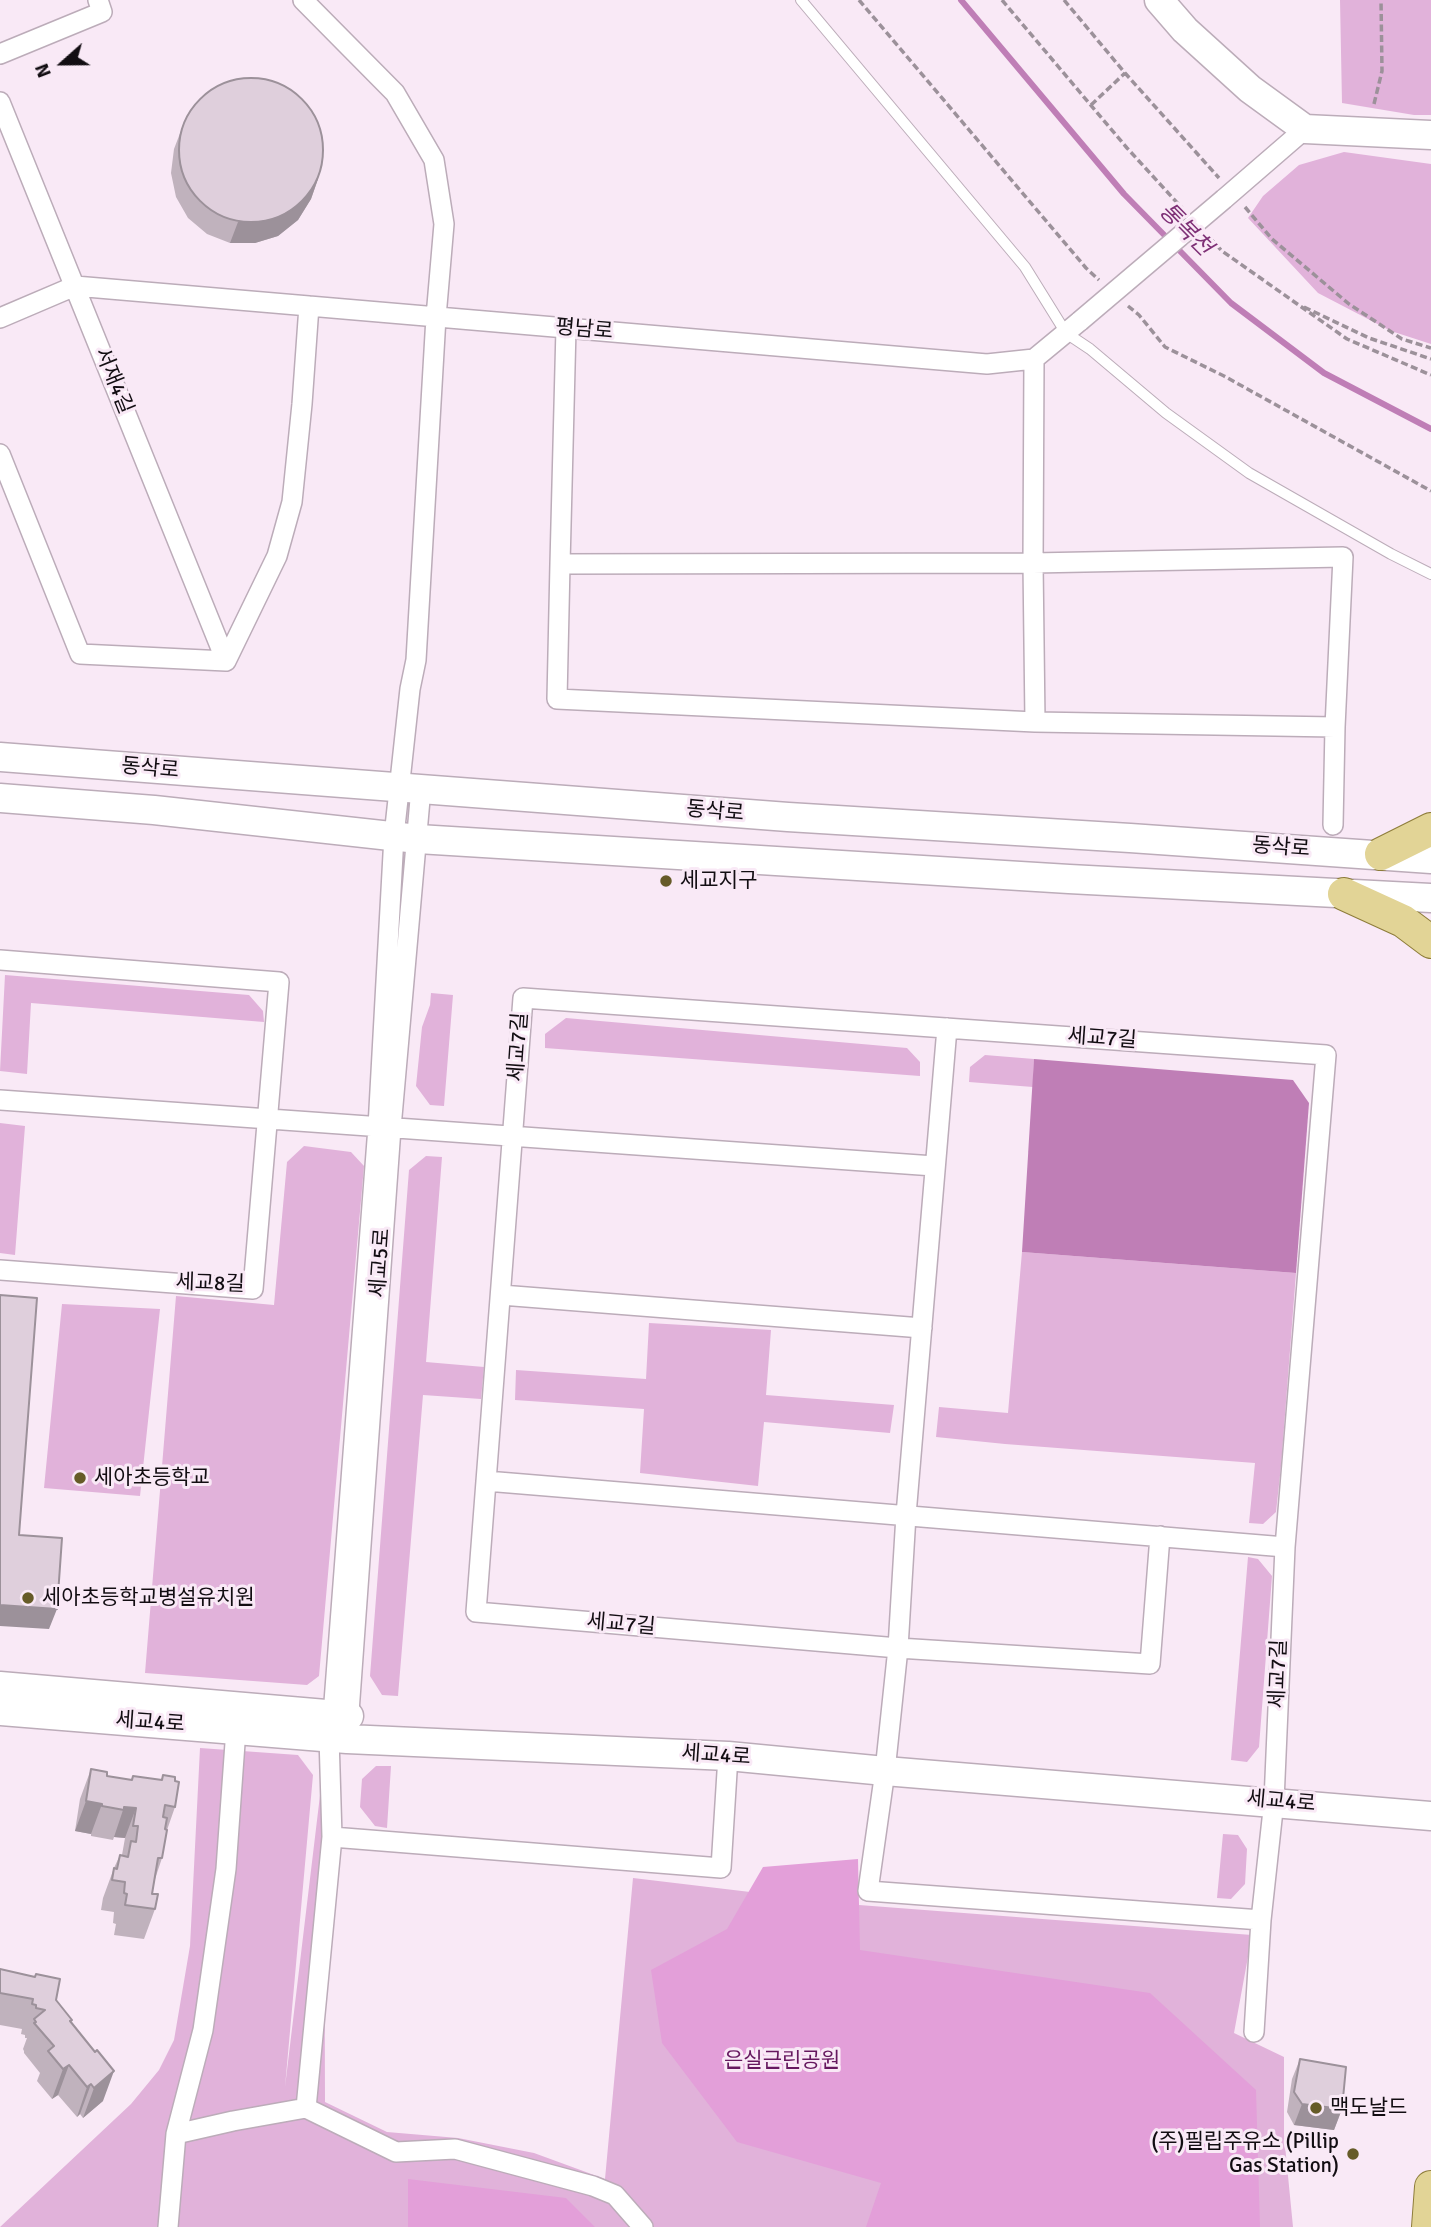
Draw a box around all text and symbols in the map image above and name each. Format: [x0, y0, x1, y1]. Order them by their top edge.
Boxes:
north arrow [28, 28, 98, 98]
text: N [30, 60, 57, 81]
water label: 통복천 [1153, 198, 1217, 262]
street label: 평남로 [554, 315, 614, 345]
street label: 서재4길 [88, 344, 138, 418]
street label: 동삭로 [120, 754, 180, 784]
street label: 동삭로 [685, 797, 745, 827]
street label: 동삭로 [1251, 833, 1311, 863]
place label: 세교지구 [680, 868, 757, 894]
marker: 세교지구 [658, 873, 674, 889]
street label: 세교7길 [504, 1012, 534, 1082]
street label: 세교7길 [1067, 1024, 1137, 1054]
street label: 세교5로 [366, 1228, 396, 1298]
street label: 세교8길 [175, 1270, 245, 1298]
place label: 세아초등학교 [94, 1465, 210, 1491]
marker: 세아초등학교 [72, 1470, 88, 1486]
place label: 세아초등학교병설유치원 [42, 1585, 255, 1611]
marker: 세아초등학교병설유치원 [20, 1590, 36, 1606]
street label: 세교7길 [585, 1609, 657, 1641]
street label: 세교7길 [1265, 1639, 1293, 1709]
street label: 세교4로 [115, 1708, 185, 1738]
street label: 세교4로 [681, 1741, 751, 1771]
street label: 세교4로 [1245, 1786, 1317, 1818]
park label: 은실근린공원 [724, 2048, 840, 2074]
place label: 맥도날드 [1330, 2095, 1407, 2121]
marker: 맥도날드 [1308, 2100, 1324, 2116]
place label: (주)필립주유소 (Pillip Gas Station) [1151, 2129, 1339, 2179]
marker: (주)필립주유소 (Pillip Gas Station) [1345, 2146, 1361, 2162]

